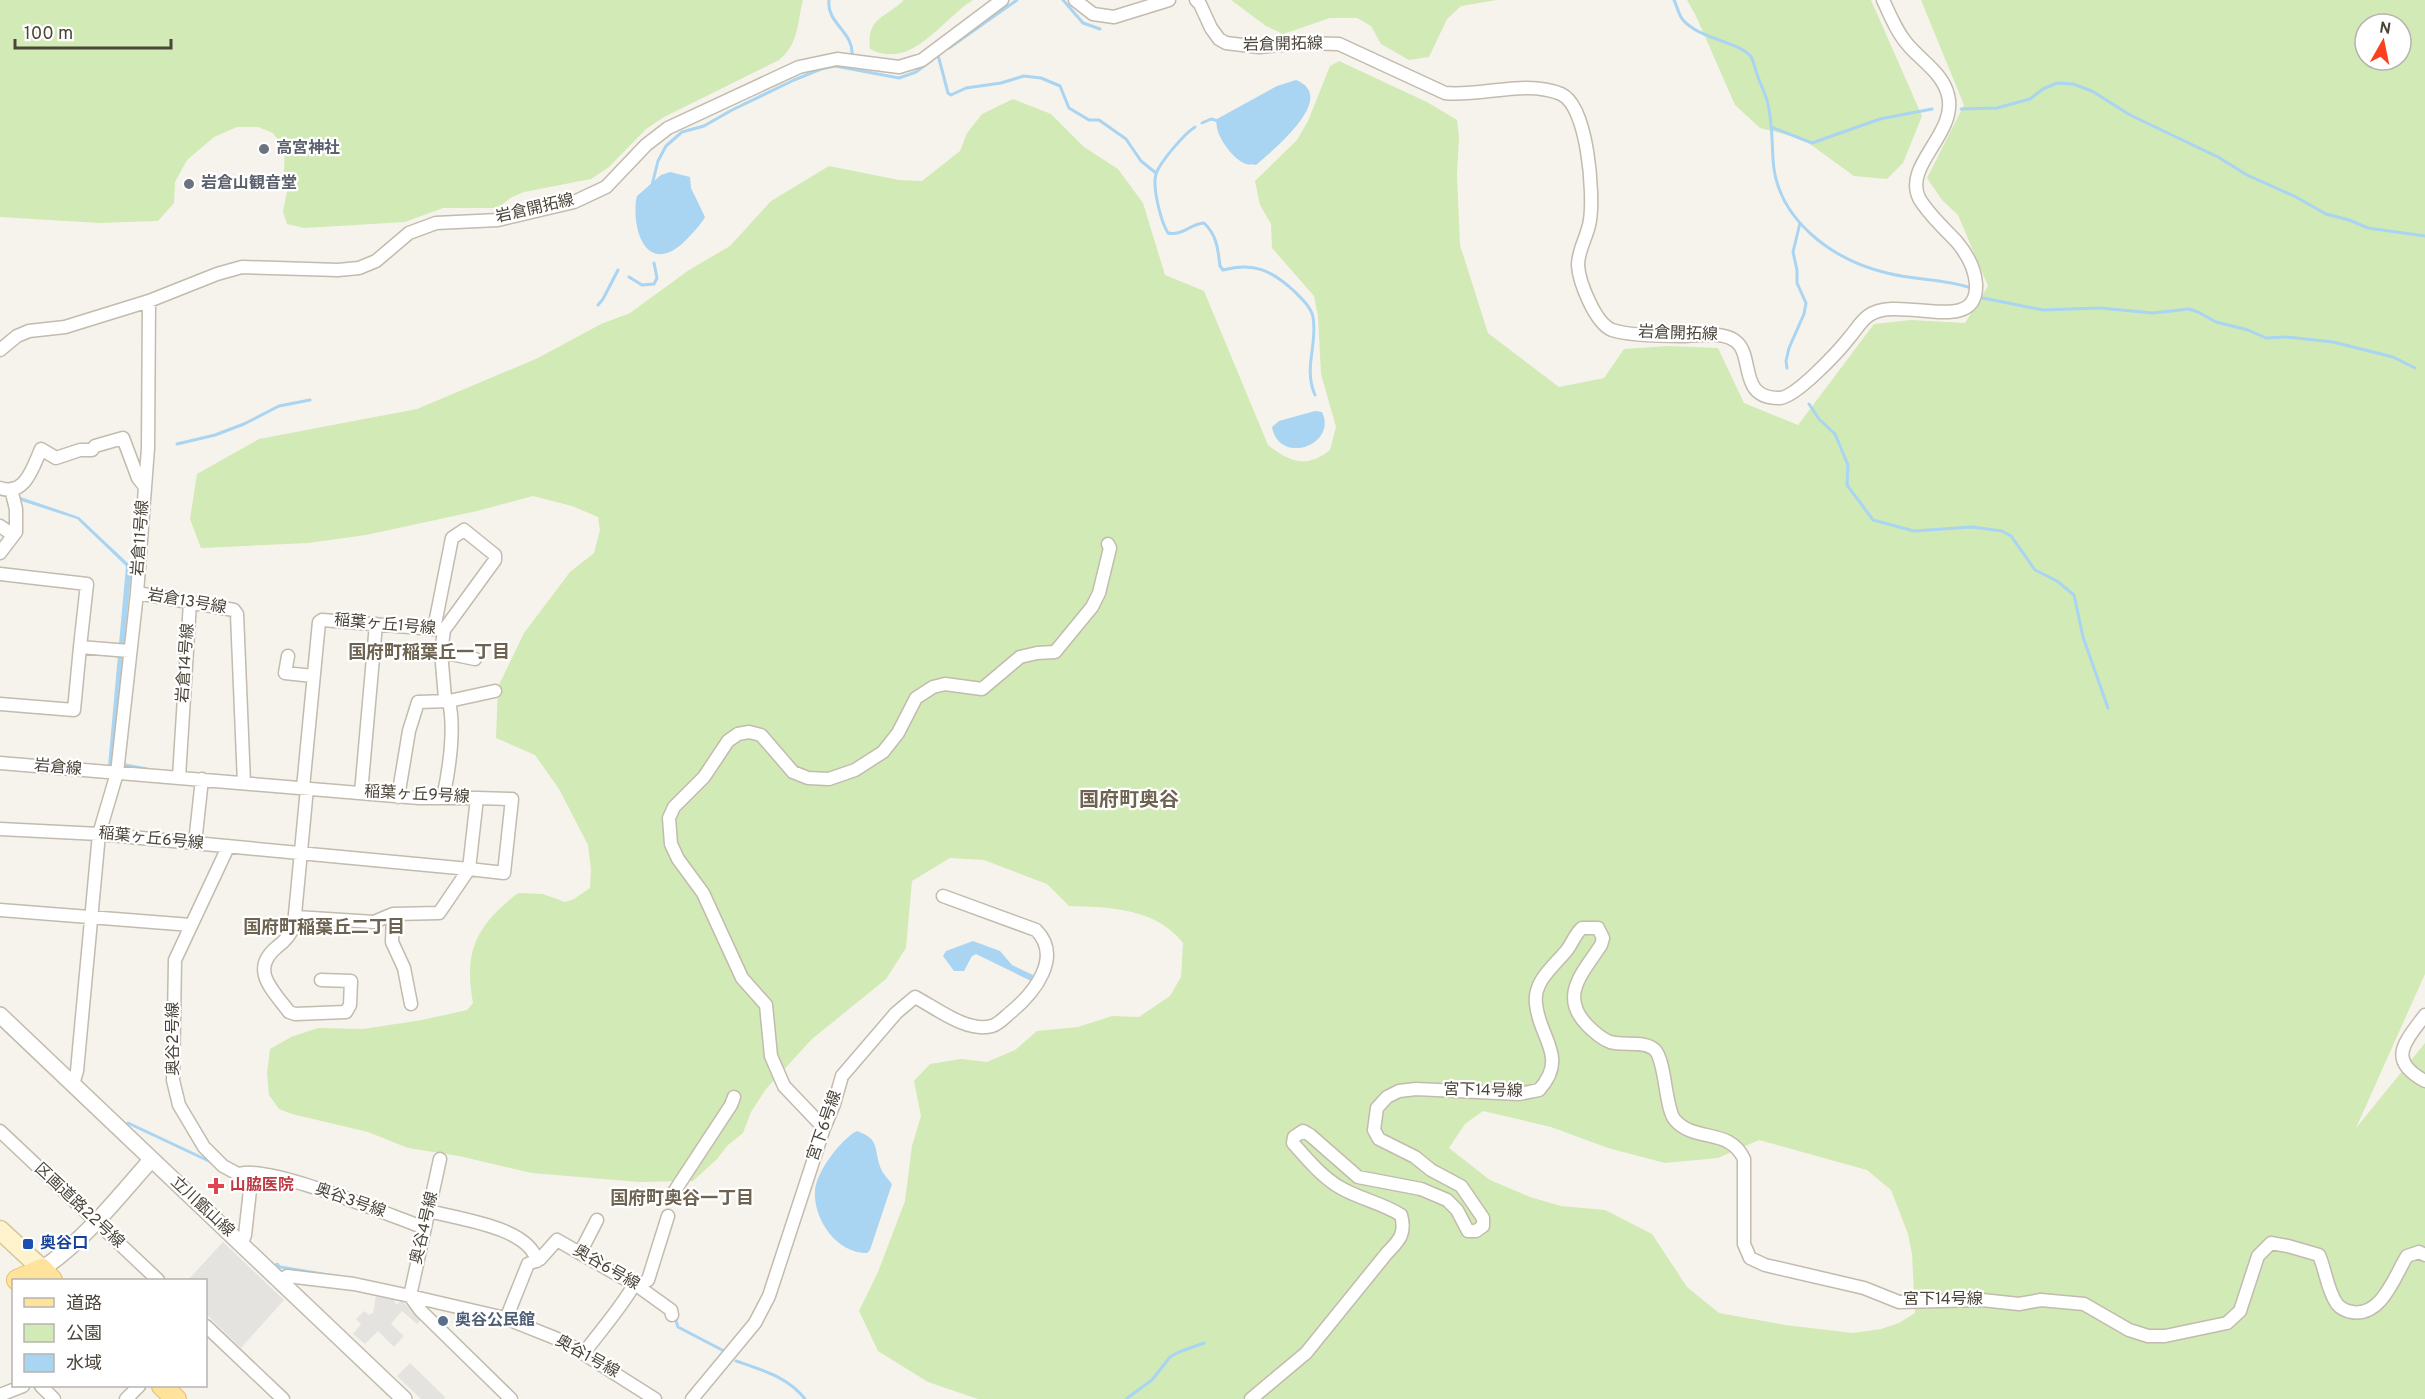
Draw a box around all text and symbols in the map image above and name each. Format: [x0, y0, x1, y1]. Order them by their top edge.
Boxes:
scale bar [15, 12, 171, 50]
north arrow [2353, 12, 2413, 72]
text: N [2378, 18, 2392, 40]
text: 100 m [24, 23, 73, 46]
street label: 岩倉開拓線 [1243, 34, 1323, 56]
place label: 高宮神社 [276, 138, 340, 159]
marker: 高宮神社 [257, 142, 271, 156]
place label: 岩倉山観音堂 [201, 174, 297, 194]
marker: 岩倉山観音堂 [182, 177, 196, 191]
street label: 岩倉開拓線 [494, 190, 576, 228]
street label: 岩倉開拓線 [1638, 323, 1718, 345]
street label: 岩倉11号線 [128, 499, 154, 577]
street label: 岩倉13号線 [146, 585, 228, 619]
street label: 稲葉ヶ丘1号線 [333, 611, 437, 639]
street label: 岩倉14号線 [173, 623, 199, 703]
district label: 国府町稲葉丘一丁目 [348, 642, 510, 665]
street label: 岩倉線 [33, 756, 83, 780]
street label: 稲葉ヶ丘9号線 [364, 782, 470, 808]
district label: 国府町奥谷 [1079, 788, 1179, 814]
street label: 稲葉ヶ丘6号線 [97, 824, 205, 854]
district label: 国府町稲葉丘二丁目 [243, 917, 405, 940]
street label: 奥谷2号線 [164, 1002, 184, 1076]
street label: 宮下14号線 [1443, 1080, 1523, 1102]
street label: 宮下6号線 [804, 1088, 846, 1164]
street label: 区画道路22号線 [30, 1159, 128, 1253]
street label: 立川甑山線 [166, 1172, 238, 1242]
place label: 山脇医院 [230, 1176, 294, 1196]
marker: 山脇医院 [207, 1177, 225, 1195]
street label: 奥谷3号線 [312, 1180, 388, 1222]
district label: 国府町奥谷一丁目 [610, 1188, 754, 1211]
street label: 奥谷4号線 [407, 1190, 443, 1266]
place label: 奥谷口 [40, 1234, 88, 1254]
marker: 奥谷口 [21, 1237, 35, 1251]
street label: 奥谷6号線 [569, 1241, 643, 1295]
legend [12, 1279, 207, 1387]
street label: 宮下14号線 [1903, 1290, 1983, 1310]
text: 道路 [66, 1293, 102, 1316]
place label: 奥谷公民館 [455, 1311, 535, 1331]
marker: 奥谷公民館 [436, 1314, 450, 1328]
text: 公園 [66, 1323, 102, 1346]
street label: 奥谷1号線 [552, 1331, 622, 1383]
text: 水域 [66, 1353, 102, 1376]

